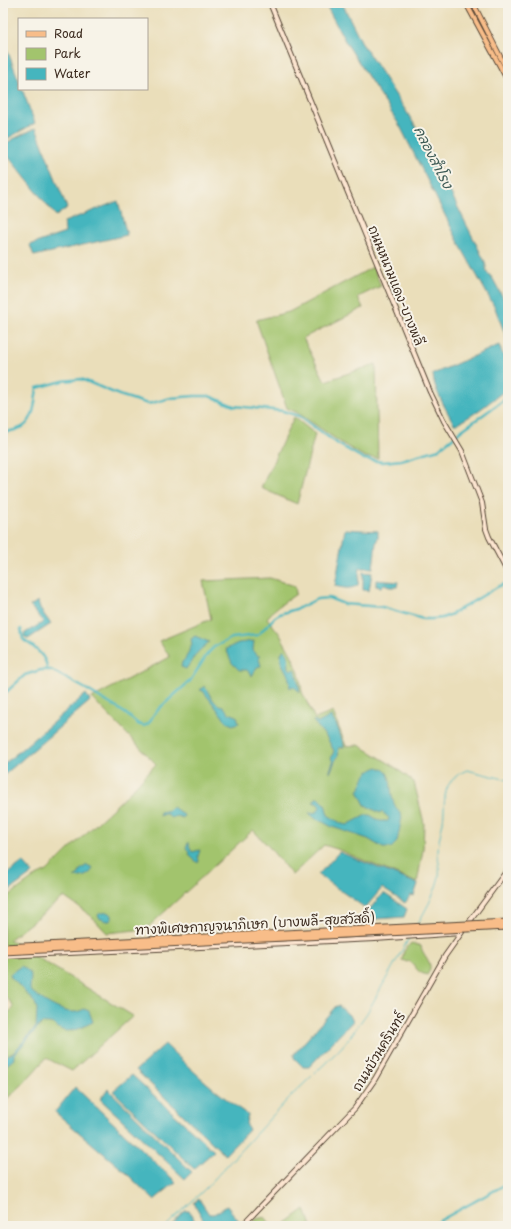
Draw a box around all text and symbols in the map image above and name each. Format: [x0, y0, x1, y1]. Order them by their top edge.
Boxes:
legend [18, 18, 148, 90]
text: Road [54, 24, 83, 42]
text: Park [54, 44, 81, 62]
text: Water [54, 64, 91, 82]
water label: คลองสำโรง [409, 122, 460, 194]
street label: ถนนหนามแดง-บางพลี [364, 222, 430, 348]
street label: ทางพิเศษกาญจนาภิเษก (บางพลี-สุขสวัสดิ์) [134, 906, 376, 940]
street label: ถนนบัวนครินทร์ [347, 1007, 410, 1094]

